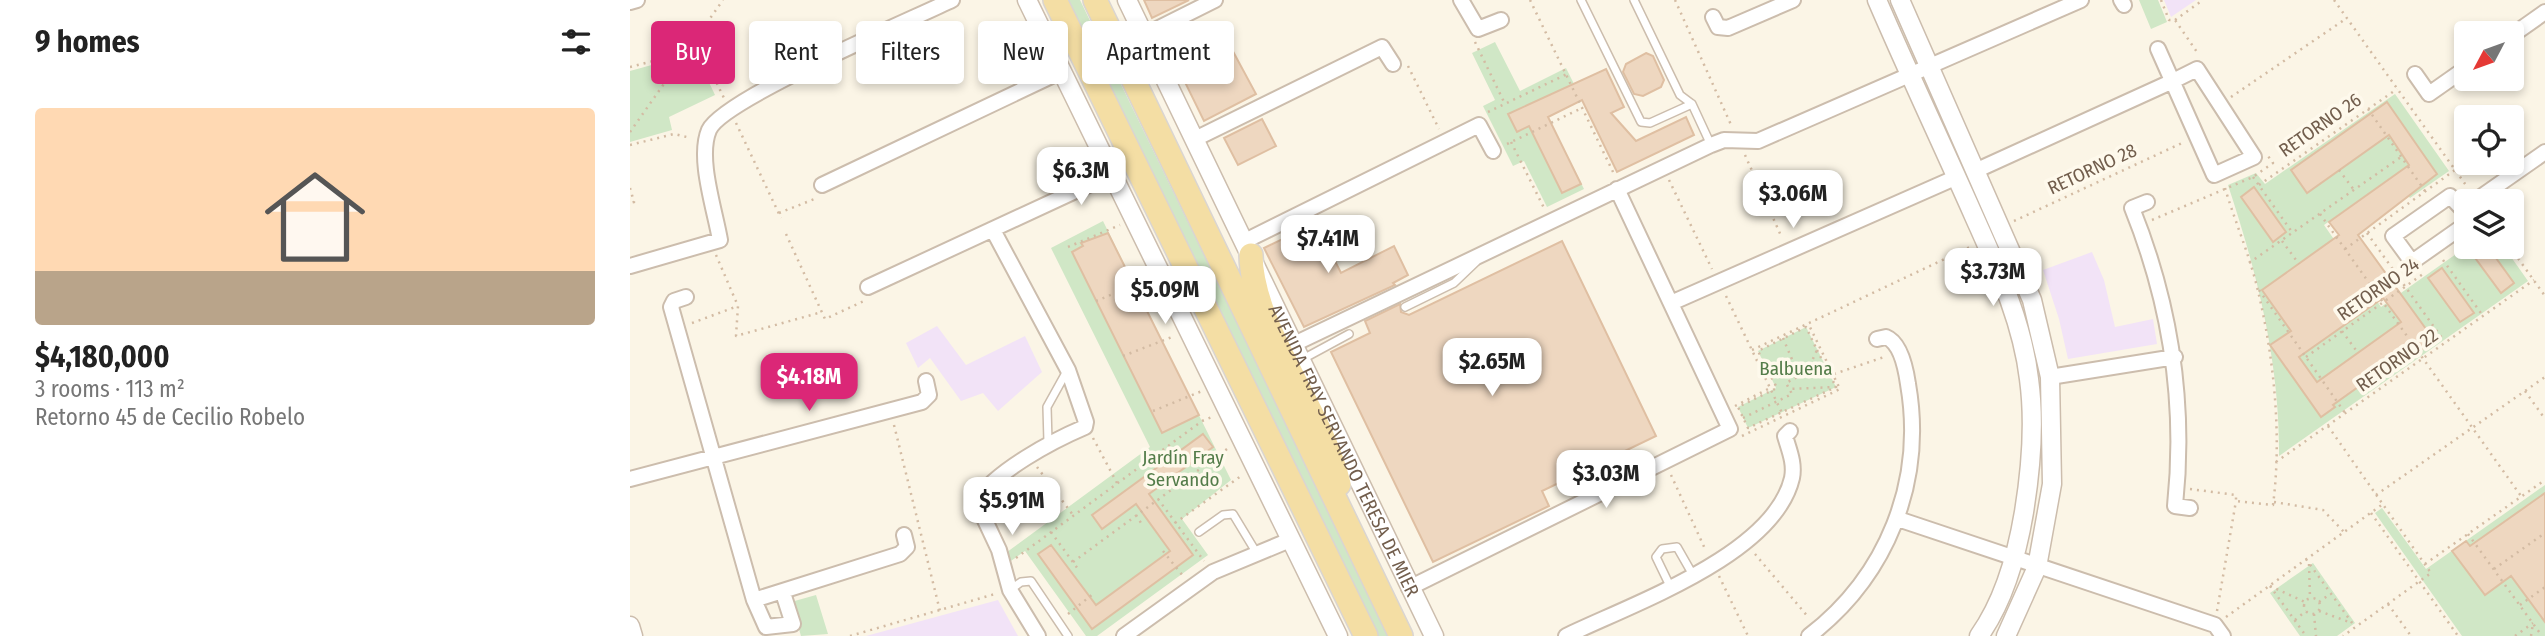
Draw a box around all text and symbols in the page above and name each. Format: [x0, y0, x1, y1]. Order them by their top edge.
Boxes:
chip: Buy [651, 21, 735, 84]
chip: Rent [749, 21, 842, 84]
chip: Filters [856, 21, 964, 84]
chip: New [978, 21, 1068, 84]
chip: Apartment [1082, 21, 1234, 84]
north arrow [2454, 21, 2524, 91]
map controls [2454, 21, 2524, 259]
icon: filters [557, 23, 595, 61]
text: 9 homes [35, 24, 140, 60]
street label: RETORNO 26 [2274, 88, 2366, 162]
button: locate [2454, 105, 2524, 175]
street label: RETORNO 28 [2044, 138, 2140, 200]
pin: $6.3M [1032, 148, 1130, 207]
icon: home [252, 154, 378, 280]
text: $6.3M [1053, 156, 1109, 184]
pin: $3.06M [1736, 170, 1850, 230]
text: $3.06M [1759, 179, 1827, 207]
button: layers [2454, 189, 2524, 259]
pin: $7.41M [1271, 216, 1385, 275]
text: $7.41M [1297, 224, 1359, 252]
pin: $3.73M [1936, 248, 2050, 308]
street label: RETORNO 24 [2333, 252, 2423, 326]
text: $3.73M [1961, 257, 2025, 285]
pin: $5.09M [1108, 266, 1222, 326]
text: $5.09M [1131, 275, 1199, 303]
street label: AVENIDA FRAY SERVANDO TERESA DE MIER [1264, 300, 1425, 600]
street label: RETORNO 22 [2352, 324, 2442, 396]
pin: $2.65M [1435, 338, 1549, 398]
text: $4,180,000 [35, 339, 170, 375]
text: $2.65M [1459, 347, 1525, 375]
pin: $4.18M [752, 354, 866, 413]
park label: Balbuena [1759, 357, 1833, 380]
text: $4.18M [777, 362, 841, 390]
text: 3 rooms · 113 m² [35, 375, 185, 403]
text: Retorno 45 de Cecilio Robelo [35, 403, 305, 431]
park label: Jardín Fray Servando [1142, 446, 1224, 491]
pin: $3.03M [1549, 450, 1663, 510]
text: $3.03M [1572, 459, 1640, 487]
pin: $5.91M [955, 477, 1069, 537]
text: $5.91M [979, 486, 1045, 514]

